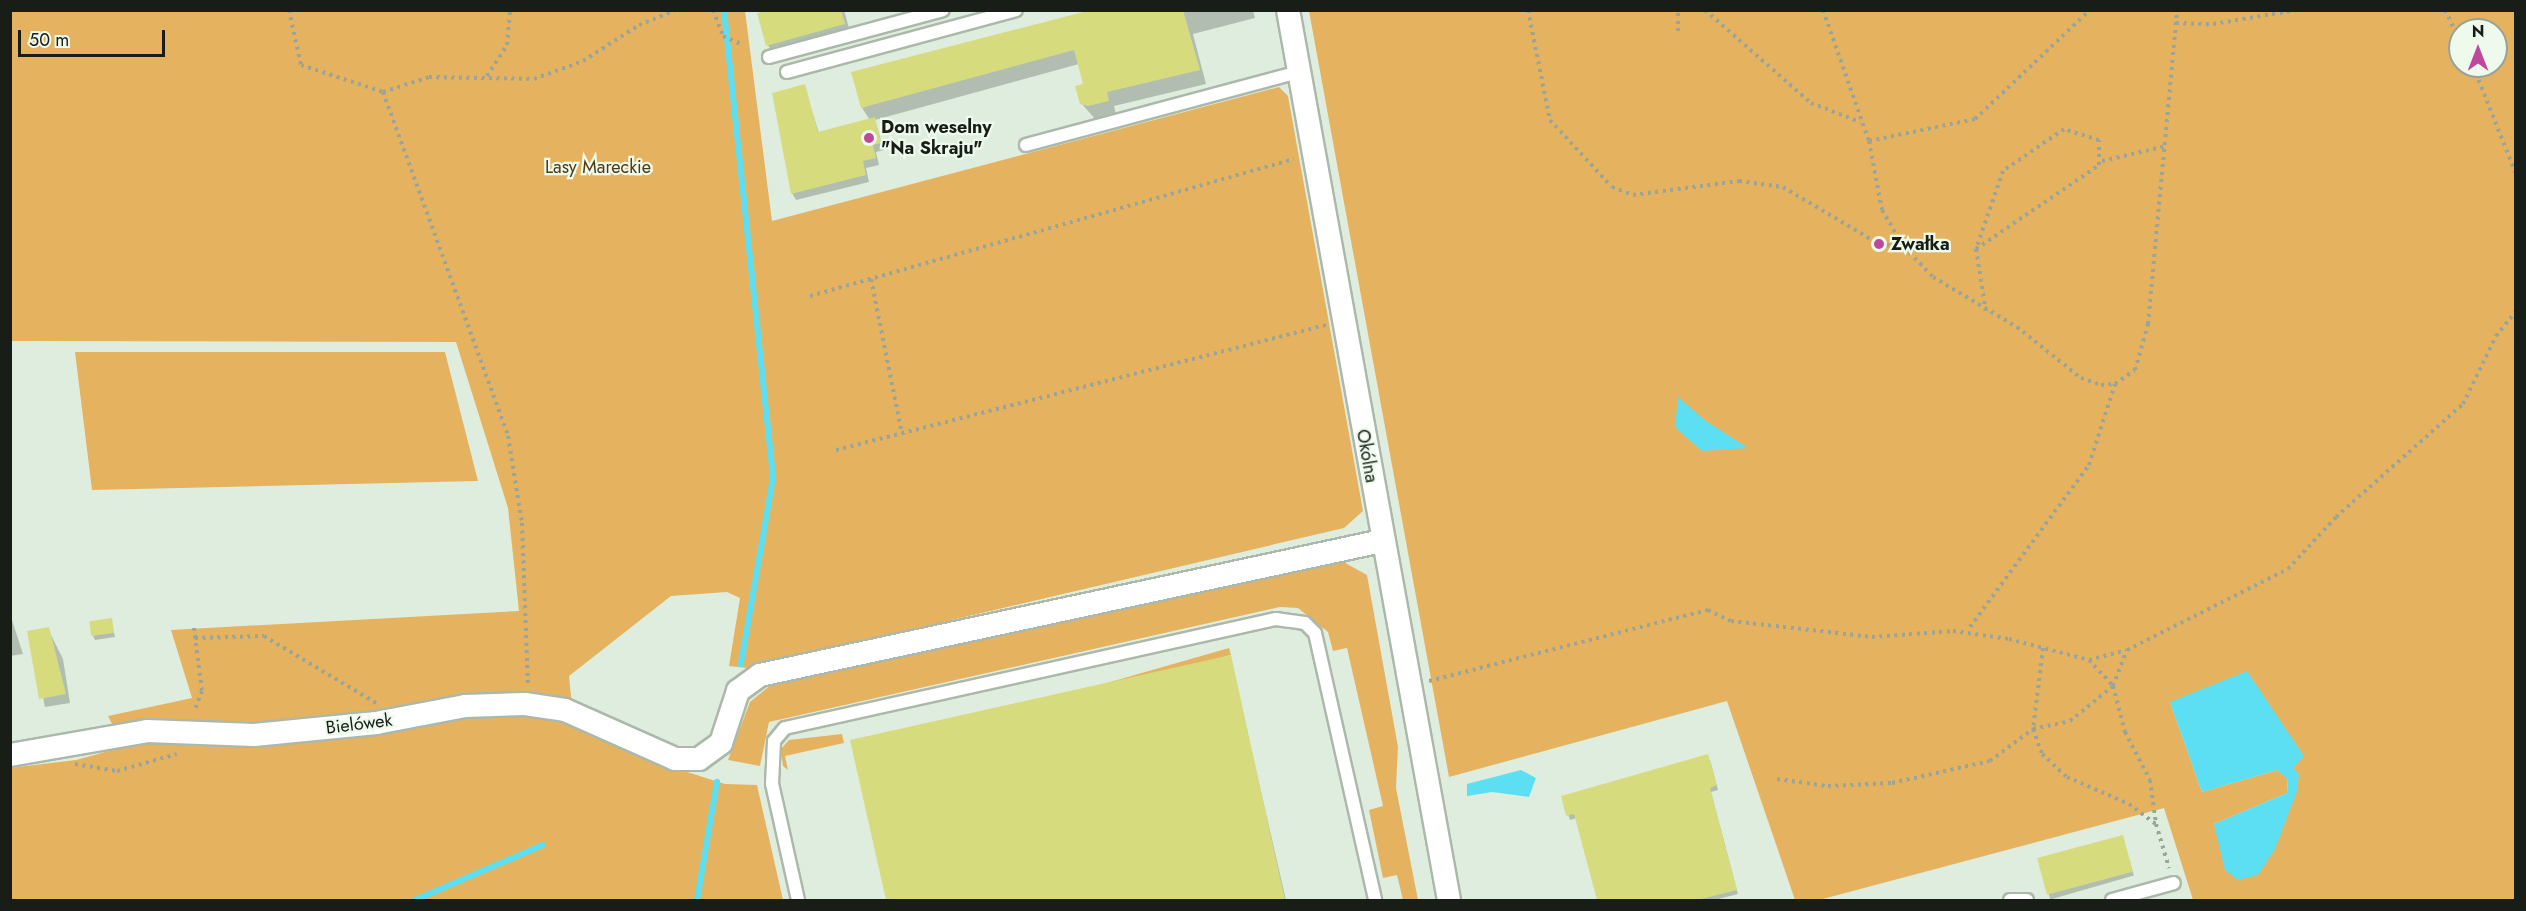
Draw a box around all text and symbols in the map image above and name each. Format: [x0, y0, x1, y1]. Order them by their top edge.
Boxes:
scale bar [21, 18, 168, 56]
north arrow [2448, 18, 2508, 78]
text: N [2472, 20, 2484, 43]
text: 50 m [29, 27, 69, 53]
place label: Dom weselny "Na Skraju" [881, 117, 992, 160]
marker: Dom weselny "Na Skraju" [862, 131, 876, 145]
park label: Lasy Mareckie [545, 156, 651, 178]
place label: Zwałka [1891, 233, 1950, 255]
marker: Zwałka [1872, 237, 1886, 251]
street label: Okólna [1352, 428, 1382, 484]
street label: Bielówek [325, 709, 393, 739]

